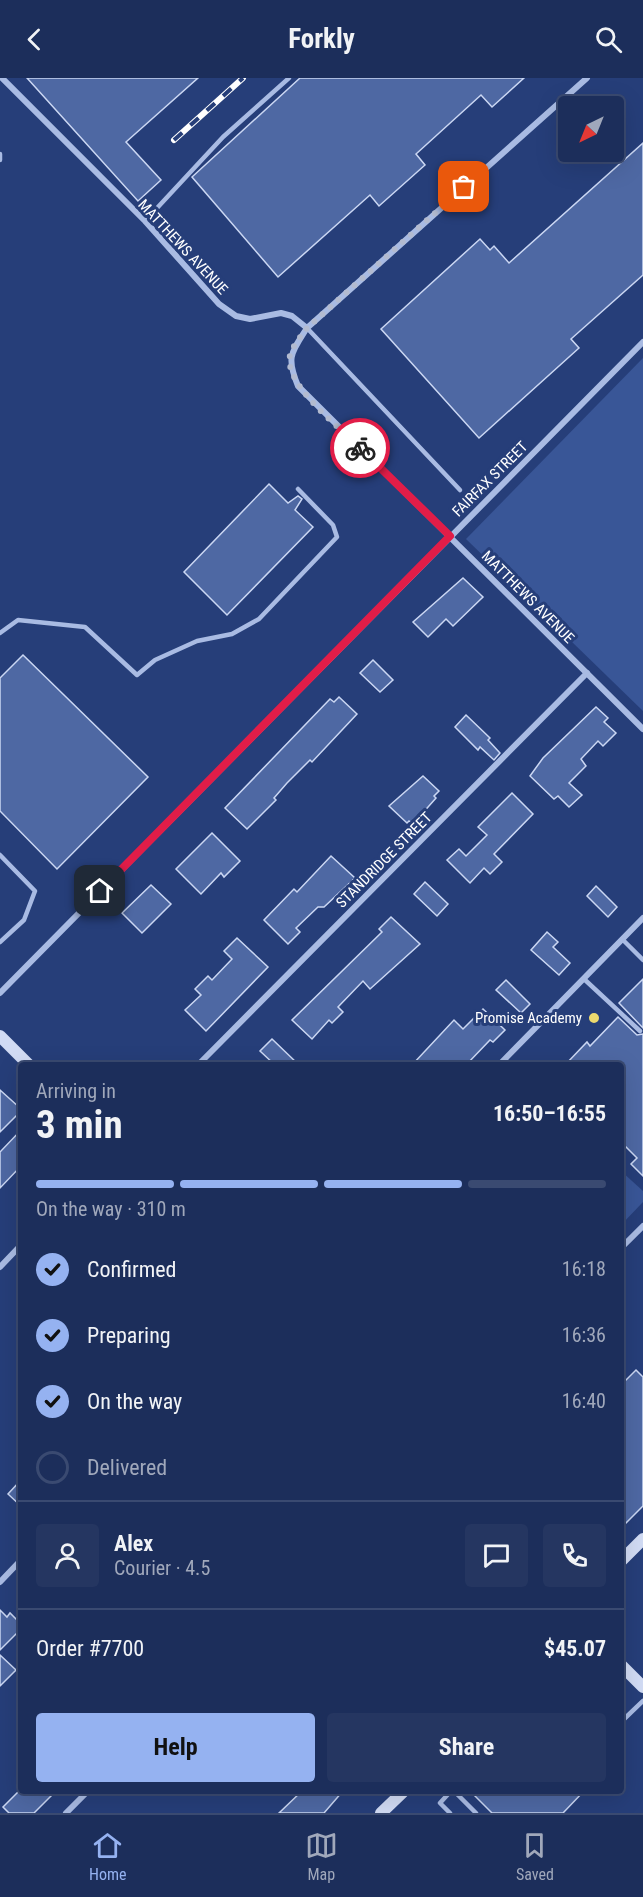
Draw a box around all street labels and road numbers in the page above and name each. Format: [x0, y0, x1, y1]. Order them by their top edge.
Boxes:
street label: MATTHEWS AVENUE [134, 196, 232, 298]
street label: FAIRFAX STREET [449, 437, 532, 520]
street label: MATTHEWS AVENUE [478, 547, 578, 647]
street label: STANDRIDGE STREET [332, 808, 436, 912]

